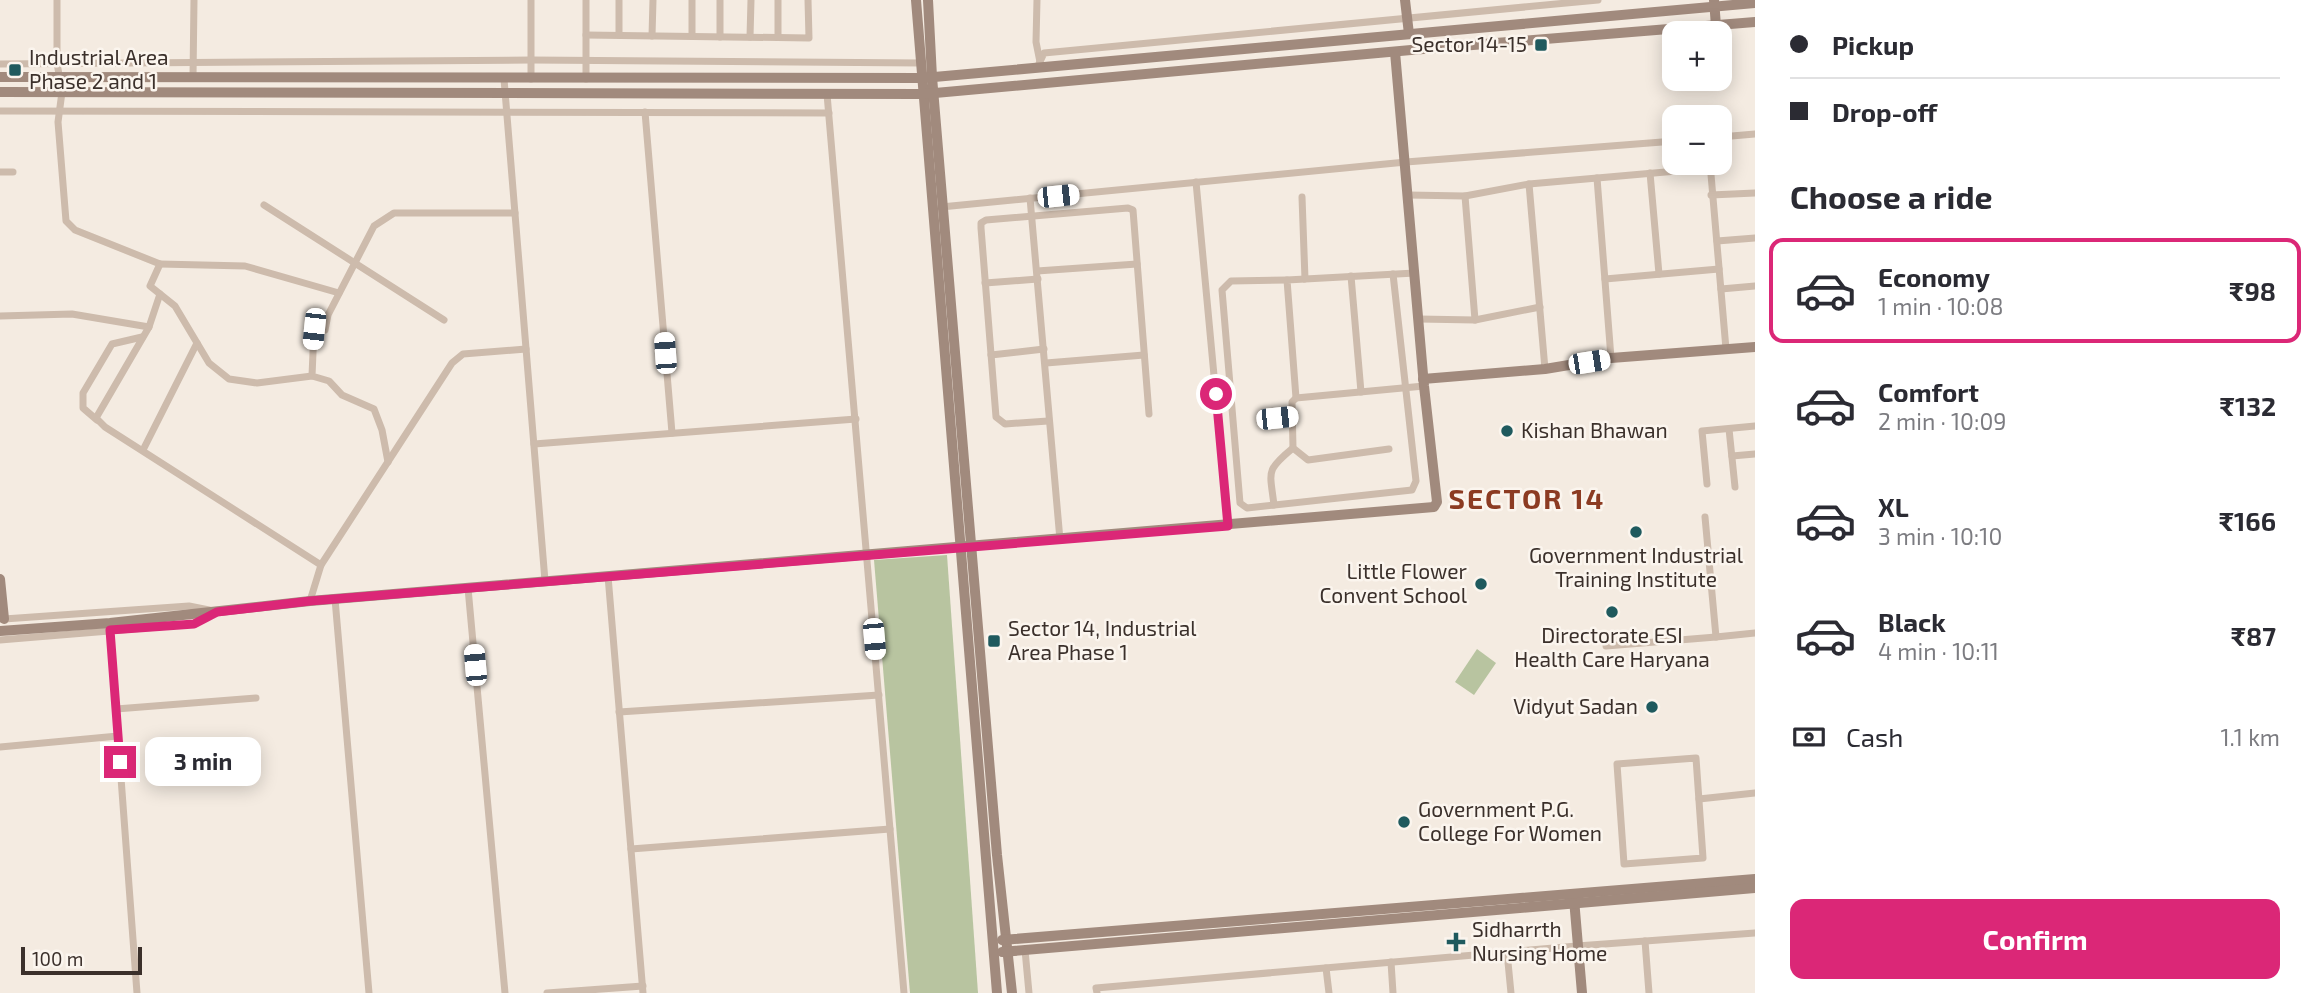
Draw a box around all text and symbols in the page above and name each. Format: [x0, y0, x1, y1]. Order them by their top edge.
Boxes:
map controls [1662, 21, 1732, 175]
button: + [1662, 21, 1732, 91]
text: Pickup [1832, 29, 1914, 60]
place label: Sector 14-15 [1411, 31, 1527, 56]
marker: Sector 14-15 [1533, 37, 1549, 53]
place label: Industrial Area Phase 2 and 1 [29, 44, 168, 93]
marker: Industrial Area Phase 2 and 1 [7, 62, 23, 78]
text: Drop-off [1832, 96, 1937, 127]
button: − [1662, 105, 1732, 175]
text: Choose a ride [1790, 177, 1993, 215]
car [1037, 183, 1080, 209]
icon: car [1794, 259, 1857, 322]
text: Economy [1878, 261, 1990, 292]
text: ₹98 [2229, 275, 2276, 306]
text: 1 min · 10:08 [1878, 292, 2003, 320]
car [302, 307, 327, 351]
car [654, 331, 677, 375]
car [1567, 348, 1612, 376]
icon: car [1794, 374, 1857, 437]
text: Comfort [1878, 376, 1979, 407]
route start [1200, 378, 1232, 410]
text: ₹132 [2220, 390, 2276, 421]
car [1256, 405, 1299, 431]
text: 2 min · 10:09 [1878, 407, 2006, 435]
place label: Kishan Bhawan [1521, 417, 1668, 442]
marker: Kishan Bhawan [1499, 423, 1515, 439]
district label: SECTOR 14 [1449, 481, 1605, 515]
icon: car [1794, 489, 1857, 552]
text: XL [1878, 491, 1909, 522]
text: ₹166 [2219, 505, 2276, 536]
text: 3 min · 10:10 [1878, 522, 2002, 550]
marker: Government Industrial Training Institute [1628, 524, 1644, 540]
place label: Government Industrial Training Institute [1529, 542, 1744, 591]
place label: Little Flower Convent School [1319, 558, 1468, 607]
marker: Little Flower Convent School [1473, 576, 1489, 592]
marker: Directorate ESI Health Care Haryana [1604, 604, 1620, 620]
icon: car [1794, 604, 1857, 667]
text: Black [1878, 606, 1946, 637]
place label: Sector 14, Industrial Area Phase 1 [1008, 615, 1197, 664]
car [862, 617, 887, 661]
text: ₹87 [2231, 620, 2276, 651]
place label: Directorate ESI Health Care Haryana [1514, 622, 1710, 671]
marker: Sector 14, Industrial Area Phase 1 [986, 633, 1002, 649]
text: 4 min · 10:11 [1878, 637, 1999, 665]
car [463, 643, 488, 687]
place label: Vidyut Sadan [1513, 693, 1638, 718]
marker: Vidyut Sadan [1644, 699, 1660, 715]
icon: cash [1790, 718, 1828, 756]
text: Cash [1846, 721, 1903, 752]
text: 1.1 km [2220, 723, 2280, 751]
callout: 3 min [144, 738, 260, 786]
route end [104, 746, 136, 778]
text: 3 min [174, 747, 232, 775]
place label: Government P.G. College For Women [1418, 796, 1602, 845]
marker: Government P.G. College For Women [1396, 814, 1412, 830]
button: Confirm [1790, 899, 2280, 979]
place label: Sidharrth Nursing Home [1472, 916, 1607, 965]
marker: Sidharrth Nursing Home [1446, 932, 1466, 952]
scale bar [21, 944, 142, 976]
text: 100 m [32, 947, 83, 970]

